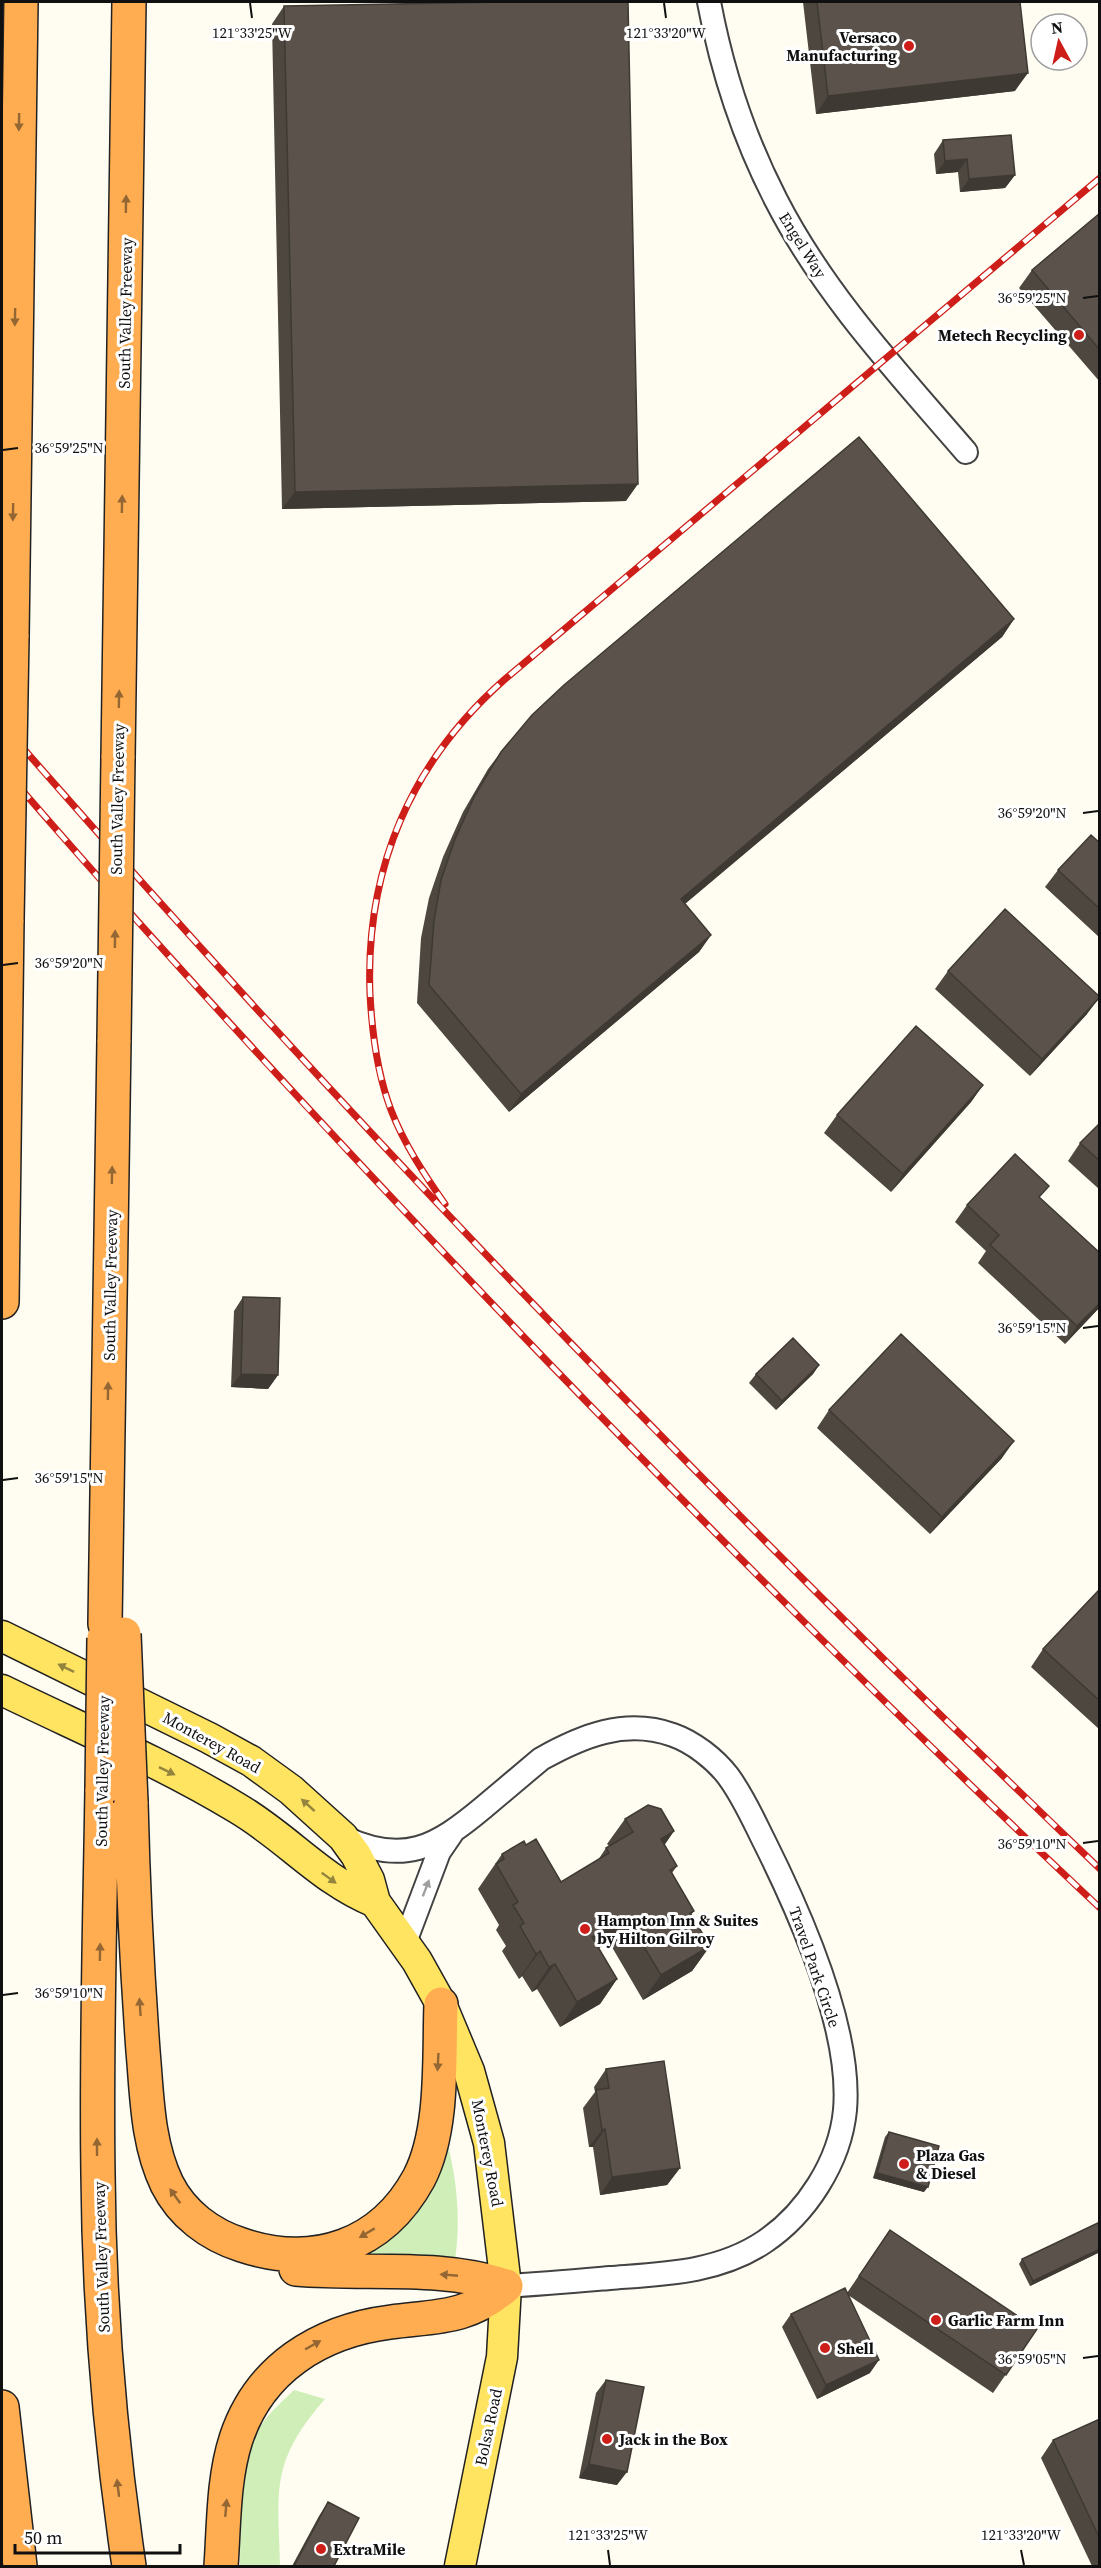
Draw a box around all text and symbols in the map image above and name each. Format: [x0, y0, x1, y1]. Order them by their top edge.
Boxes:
north arrow [1029, 12, 1089, 72]
text: N [1050, 15, 1065, 39]
text: 121°33'25"W [212, 22, 293, 43]
text: 121°33'20"W [626, 22, 707, 43]
place label: Versaco Manufacturing [786, 26, 897, 66]
marker: Versaco Manufacturing [902, 39, 916, 53]
one-way arrow [14, 113, 24, 132]
one-way arrow [121, 195, 131, 214]
street label: Engel Way [774, 208, 832, 283]
street label: South Valley Freeway [113, 236, 137, 389]
text: 36°59'25"N [997, 287, 1067, 308]
one-way arrow [11, 308, 20, 327]
place label: Metech Recycling [938, 324, 1067, 346]
marker: Metech Recycling [1072, 328, 1086, 342]
text: 36°59'25"N [34, 437, 104, 458]
one-way arrow [117, 495, 126, 514]
one-way arrow [8, 503, 18, 522]
one-way arrow [114, 690, 123, 709]
street label: South Valley Freeway [105, 722, 129, 875]
text: 36°59'20"N [997, 802, 1067, 823]
one-way arrow [110, 930, 120, 949]
text: 36°59'20"N [34, 952, 104, 973]
one-way arrow [107, 1165, 116, 1184]
street label: South Valley Freeway [98, 1208, 122, 1361]
text: 36°59'15"N [997, 1317, 1067, 1338]
one-way arrow [103, 1381, 113, 1400]
text: 36°59'15"N [34, 1467, 104, 1488]
one-way arrow [57, 1663, 74, 1672]
street label: South Valley Freeway [90, 1694, 114, 1847]
street label: Monterey Road [159, 1706, 265, 1778]
one-way arrow [159, 1766, 176, 1775]
one-way arrow [300, 1798, 315, 1812]
text: 36°59'10"N [997, 1833, 1067, 1854]
one-way arrow [321, 1872, 337, 1884]
one-way arrow [421, 1878, 431, 1896]
street label: Travel Park Circle [784, 1904, 846, 2030]
place label: Hampton Inn & Suites by Hilton Gilroy [597, 1909, 758, 1949]
marker: Hampton Inn & Suites by Hilton Gilroy [578, 1922, 592, 1936]
one-way arrow [95, 1942, 105, 1961]
text: 36°59'10"N [34, 1982, 104, 2003]
one-way arrow [135, 1997, 145, 2016]
one-way arrow [434, 2053, 443, 2072]
street label: Monterey Road [467, 2098, 509, 2208]
one-way arrow [92, 2137, 102, 2156]
place label: Plaza Gas & Diesel [916, 2144, 985, 2184]
marker: Plaza Gas & Diesel [897, 2157, 911, 2171]
street label: South Valley Freeway [87, 2180, 115, 2333]
one-way arrow [169, 2188, 181, 2204]
one-way arrow [359, 2228, 375, 2239]
one-way arrow [439, 2270, 458, 2280]
place label: Garlic Farm Inn [948, 2309, 1064, 2331]
marker: Garlic Farm Inn [929, 2313, 943, 2327]
place label: Shell [837, 2337, 874, 2359]
one-way arrow [305, 2340, 322, 2350]
marker: Shell [818, 2341, 832, 2355]
text: 36°59'05"N [997, 2348, 1067, 2369]
street label: Bolsa Road [469, 2386, 507, 2468]
place label: Jack in the Box [618, 2428, 728, 2450]
marker: Jack in the Box [600, 2432, 614, 2446]
one-way arrow [114, 2478, 123, 2497]
one-way arrow [221, 2499, 230, 2518]
scale bar [15, 2517, 180, 2555]
text: 121°33'25"W [568, 2524, 649, 2545]
text: 121°33'20"W [981, 2524, 1062, 2545]
text: 50 m [24, 2525, 62, 2550]
place label: ExtraMile [333, 2538, 405, 2560]
marker: ExtraMile [314, 2542, 328, 2556]

